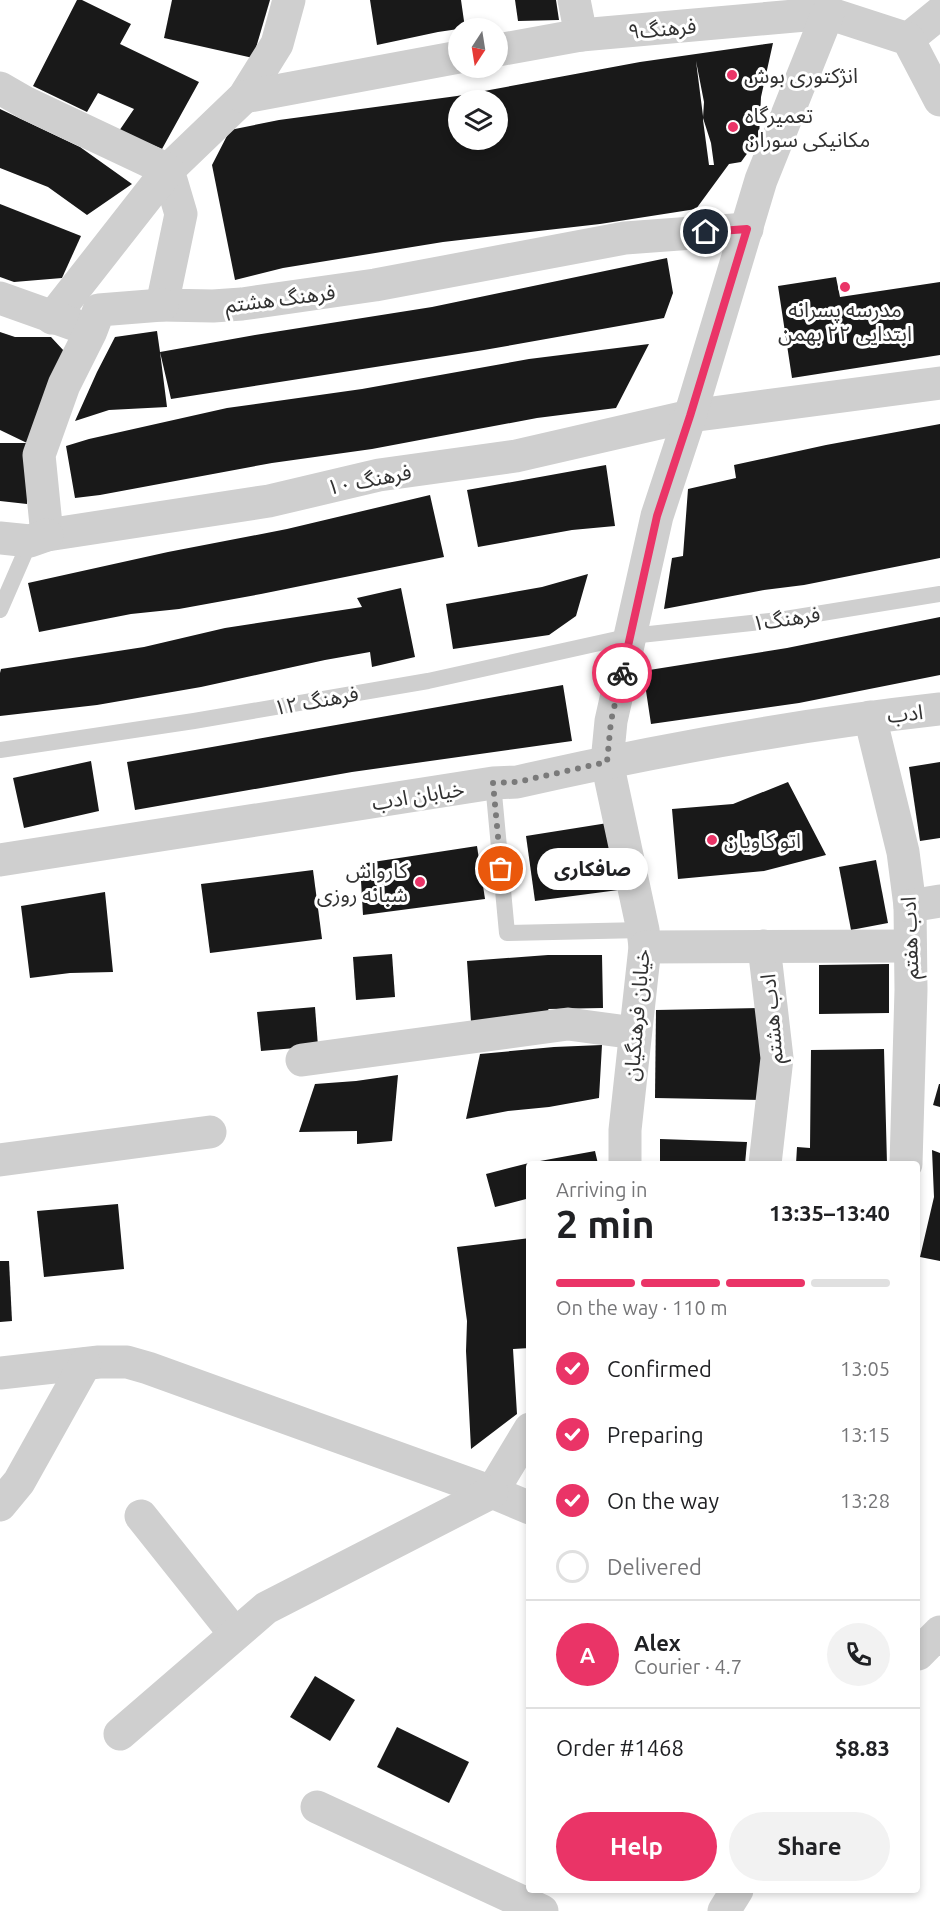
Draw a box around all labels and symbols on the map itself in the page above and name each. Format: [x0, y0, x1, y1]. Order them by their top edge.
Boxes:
street label: فرهنگ۹ [627, 13, 697, 44]
north arrow [448, 18, 508, 78]
place label: انژکتوری بوش [744, 63, 858, 88]
marker: انژکتوری بوش [725, 68, 739, 82]
place label: تعمیرگاه مکانیکی سوران [745, 103, 870, 152]
marker: تعمیرگاه مکانیکی سوران [726, 120, 740, 134]
pin [680, 206, 731, 257]
street label: فرهنگ هشتم [223, 279, 337, 321]
marker: مدرسه پسرانه ابتدایی ۲۲ بهمن [838, 280, 852, 294]
place label: مدرسه پسرانه ابتدایی ۲۲ بهمن [778, 297, 912, 346]
street label: فرهنگ ۱۰ [325, 459, 413, 500]
street label: فرهنگ۱ [750, 601, 822, 636]
courier [592, 643, 652, 703]
street label: فرهنگ ۱۲ [272, 681, 360, 720]
street label: ادب [886, 699, 924, 727]
street label: خیابان ادب [370, 776, 466, 815]
place label: اتو کاویان [724, 828, 801, 853]
marker: اتو کاویان [705, 833, 719, 847]
pin [475, 843, 526, 894]
callout: صافکاری [537, 848, 648, 890]
place label: کارواش شبانه روزی [317, 858, 408, 907]
marker: کارواش شبانه روزی [413, 875, 427, 889]
street label: ادب هفتم [896, 896, 926, 980]
street label: خیابان فرهنگیان [618, 948, 655, 1082]
street label: ادب هشتم [755, 973, 791, 1065]

